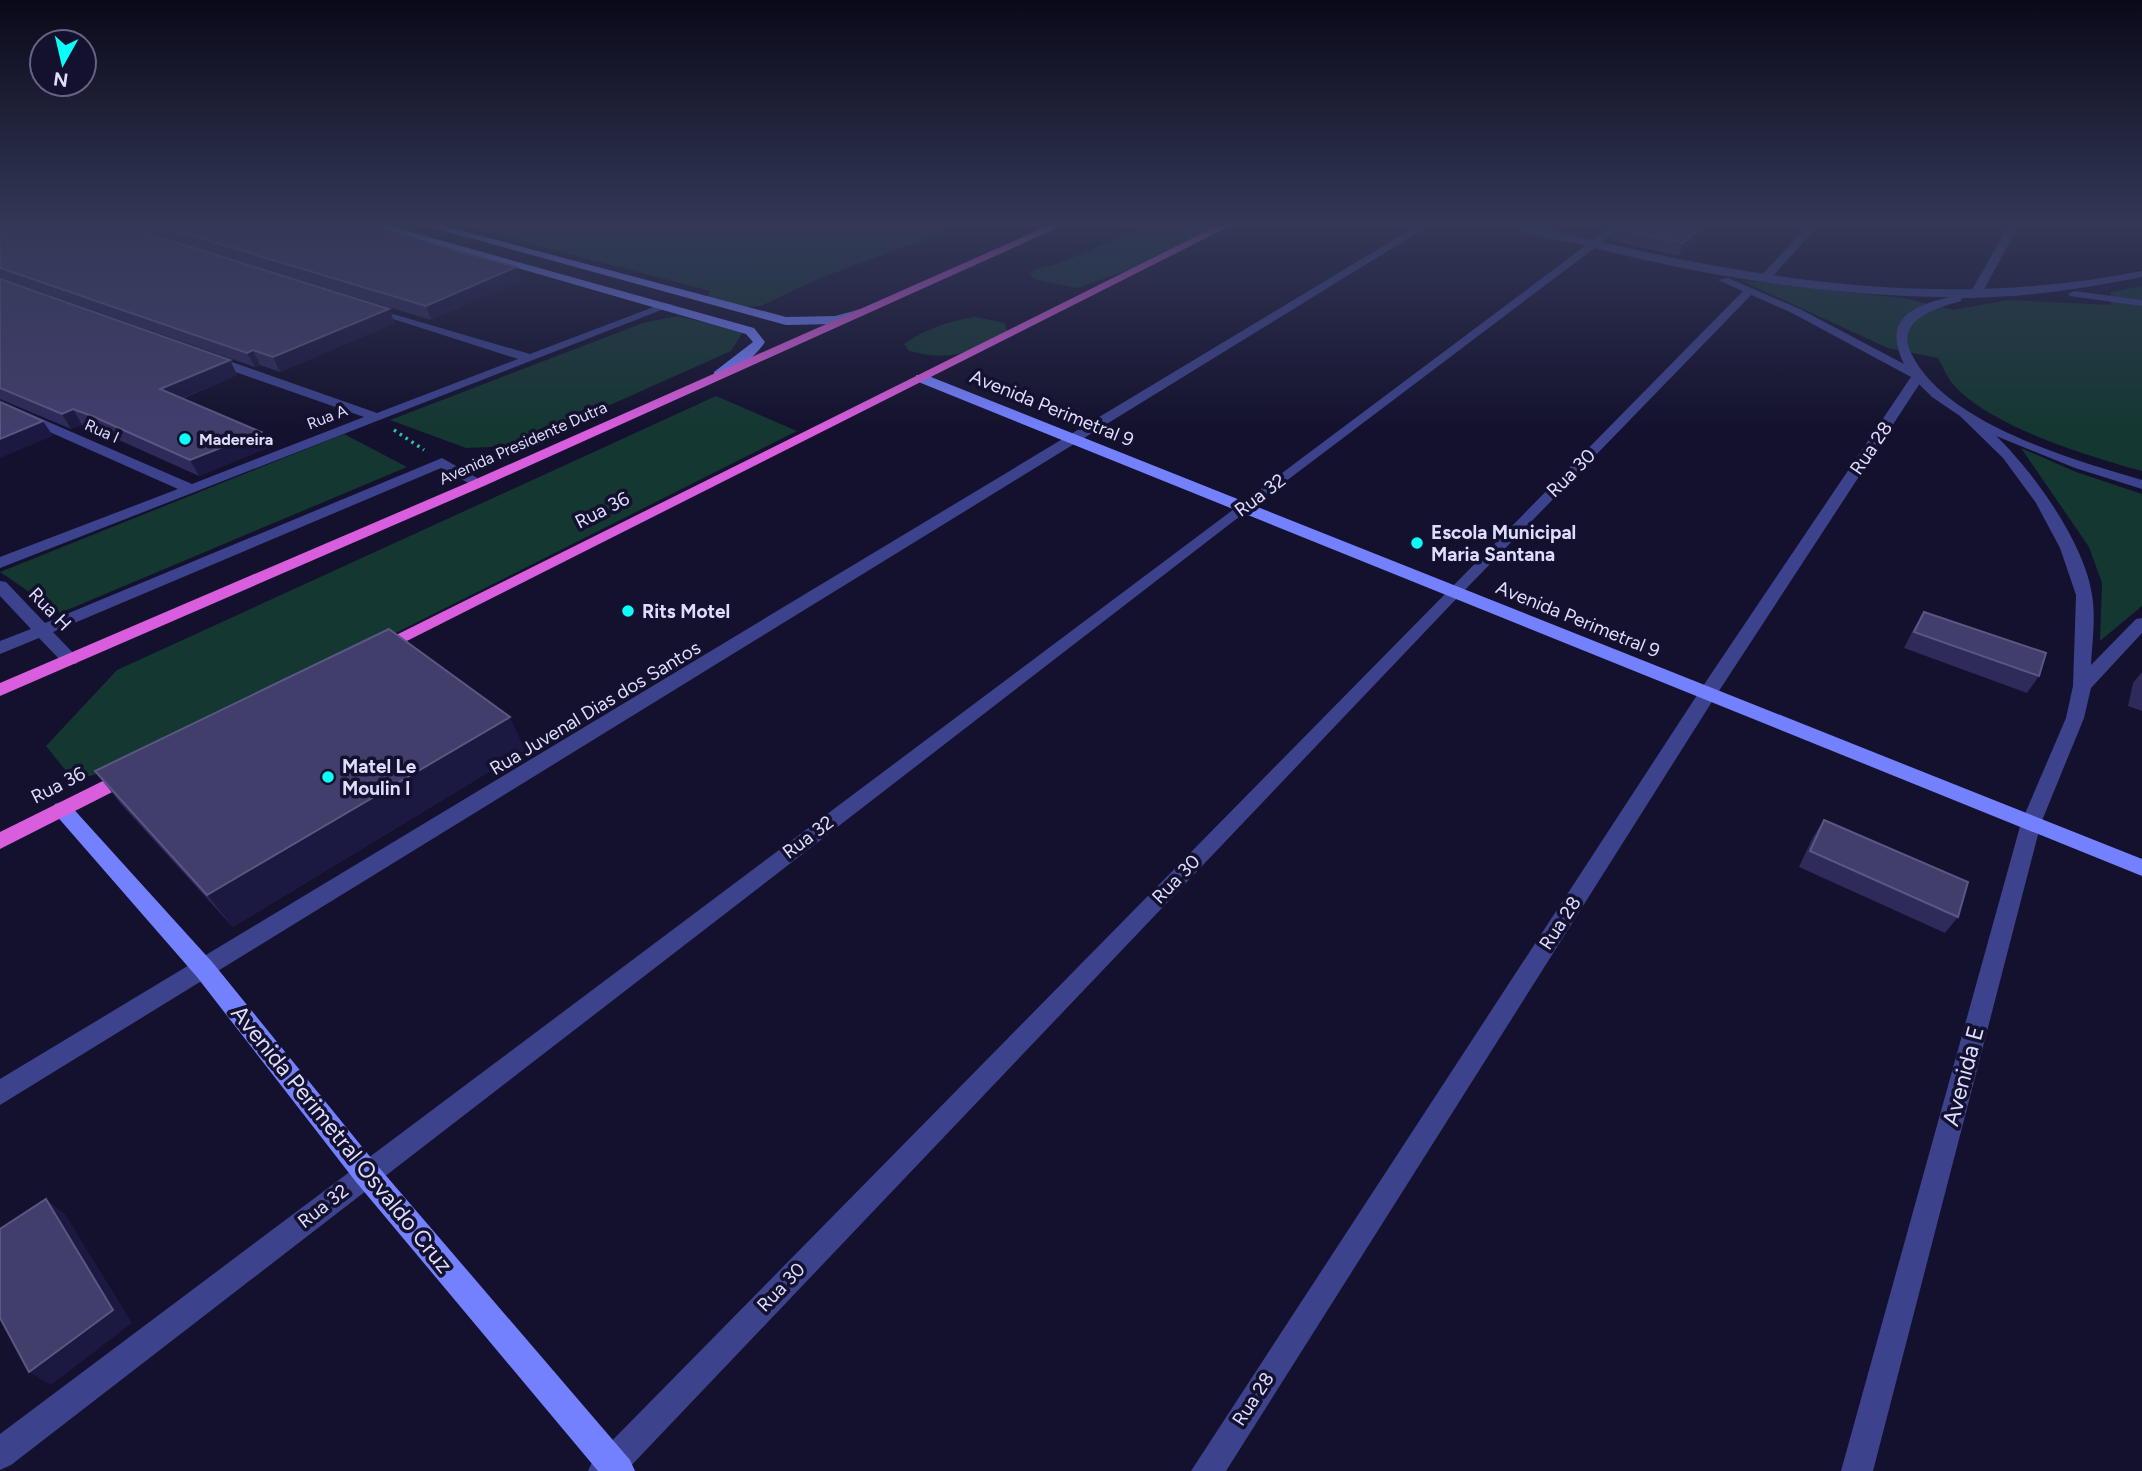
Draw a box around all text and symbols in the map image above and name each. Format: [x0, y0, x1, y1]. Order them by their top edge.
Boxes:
north arrow [28, 28, 98, 98]
text: N [52, 67, 70, 92]
street label: Avenida Perimetral 9 [967, 365, 1137, 451]
street label: Avenida Presidente Dutra [436, 397, 610, 489]
street label: Rua A [304, 401, 350, 433]
street label: Rua I [82, 415, 122, 447]
street label: Rua 28 [1845, 417, 1897, 479]
place label: Madereira [199, 430, 273, 449]
marker: Madereira [177, 431, 193, 447]
street label: Rua 30 [1542, 444, 1600, 502]
street label: Rua 32 [1230, 468, 1290, 522]
street label: Rua 36 [571, 486, 633, 533]
place label: Escola Municipal Maria Santana [1431, 521, 1576, 566]
marker: Escola Municipal Maria Santana [1409, 535, 1425, 551]
street label: Avenida Perimetral 9 [1493, 576, 1663, 662]
street label: Rua H [24, 583, 76, 635]
place label: Rits Motel [642, 600, 730, 623]
marker: Rits Motel [620, 603, 636, 619]
street label: Rua Juvenal Dias dos Santos [485, 636, 705, 780]
place label: Matel Le Moulin I [342, 755, 417, 800]
street label: Rua 36 [27, 761, 89, 808]
marker: Matel Le Moulin I [320, 769, 336, 785]
street label: Rua 32 [778, 810, 838, 864]
street label: Rua 30 [1147, 850, 1205, 908]
street label: Rua 28 [1534, 892, 1586, 954]
street label: Avenida Perimetral Osvaldo Cruz [225, 999, 459, 1279]
street label: Avenida E [1936, 1023, 1990, 1129]
street label: Rua 32 [293, 1179, 353, 1233]
street label: Rua 30 [752, 1258, 810, 1316]
street label: Rua 28 [1227, 1368, 1279, 1430]

